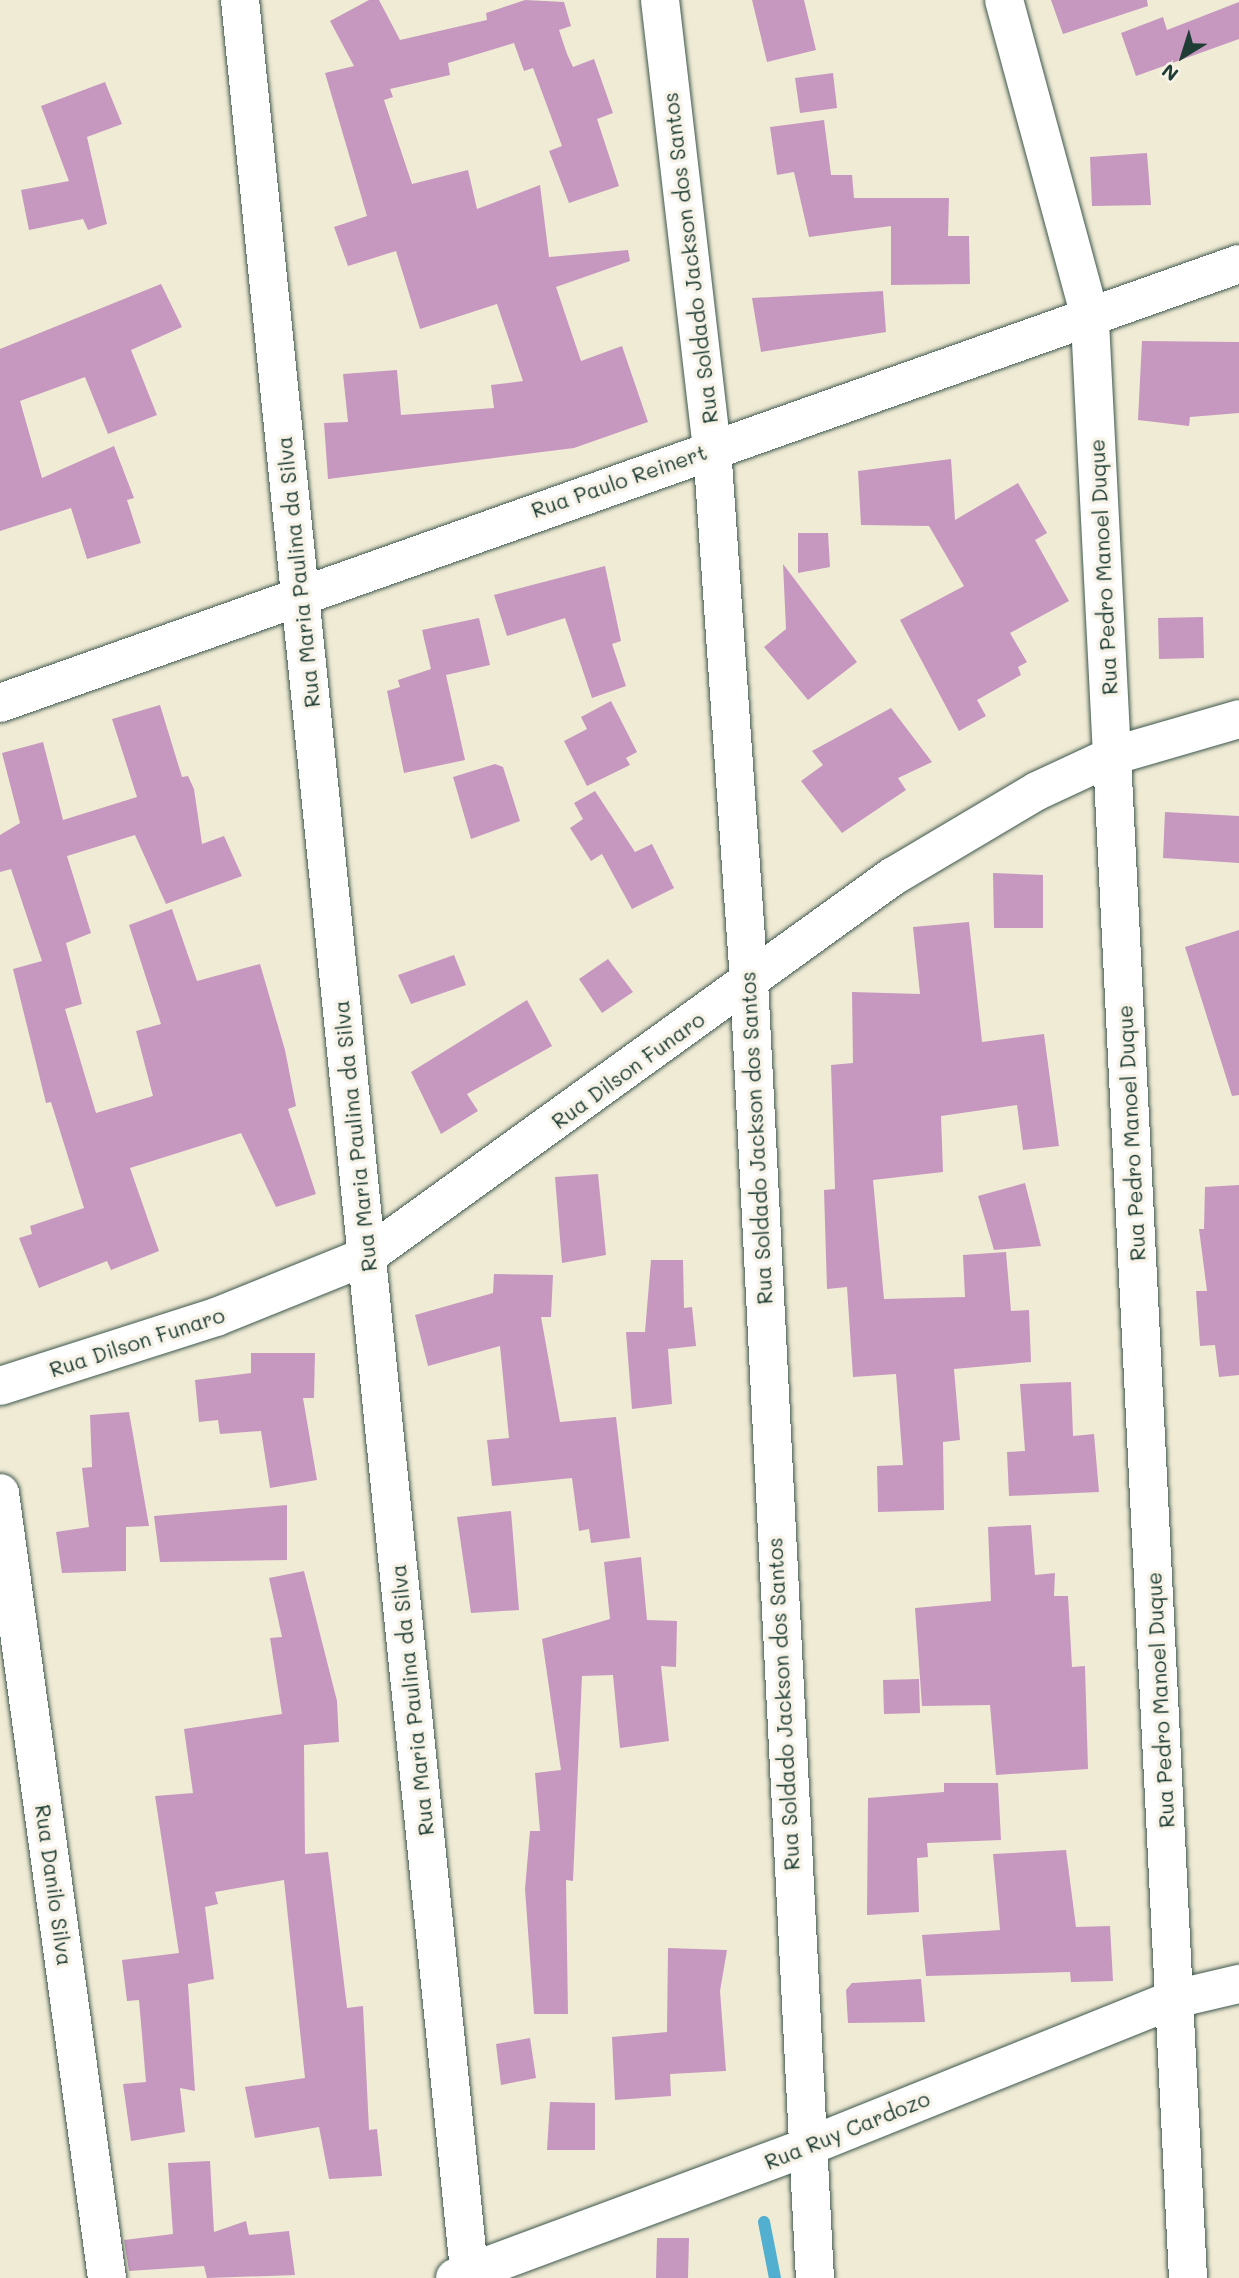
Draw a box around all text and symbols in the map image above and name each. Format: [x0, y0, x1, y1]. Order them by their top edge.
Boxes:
north arrow [1148, 21, 1218, 91]
text: N [1156, 59, 1183, 87]
street label: Rua Soldado Jackson dos Santos [657, 91, 723, 425]
street label: Rua Maria Paulina da Silva [271, 435, 325, 709]
street label: Rua Pedro Manoel Duque [1084, 438, 1122, 696]
street label: Rua Paulo Reinert [528, 439, 710, 523]
street label: Rua Soldado Jackson dos Santos [735, 971, 777, 1305]
street label: Rua Maria Paulina da Silva [328, 999, 382, 1273]
street label: Rua Pedro Manoel Duque [1112, 1004, 1150, 1262]
street label: Rua Dilson Funaro [547, 1006, 709, 1134]
street label: Rua Dilson Funaro [46, 1302, 228, 1382]
street label: Rua Soldado Jackson dos Santos [762, 1537, 804, 1871]
street label: Rua Maria Paulina da Silva [385, 1563, 439, 1837]
street label: Rua Pedro Manoel Duque [1141, 1571, 1179, 1829]
street label: Rua Danilo Silva [30, 1803, 78, 1967]
street label: Rua Ruy Cardozo [761, 2085, 933, 2175]

